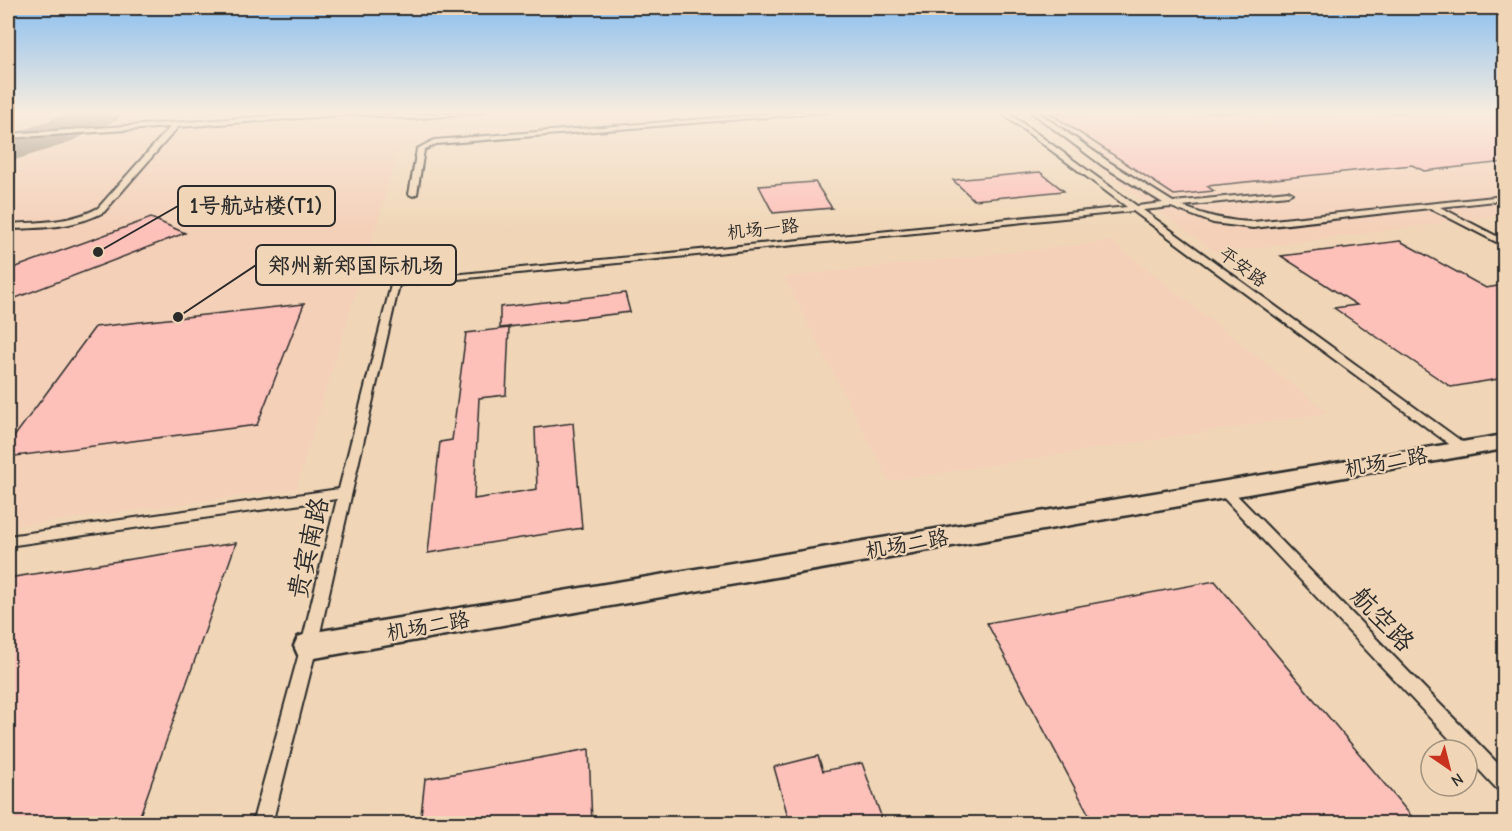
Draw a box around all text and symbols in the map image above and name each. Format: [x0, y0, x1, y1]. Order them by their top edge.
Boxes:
callout: 1号航站楼(T1) [178, 186, 335, 226]
text: 1号航站楼(T1) [190, 193, 322, 219]
street label: 机场一路 [726, 215, 800, 244]
street label: 平安路 [1215, 243, 1271, 292]
callout: 郑州新郑国际机场 [256, 245, 456, 285]
text: 郑州新郑国际机场 [268, 253, 444, 279]
street label: 机场二路 [1343, 443, 1429, 481]
street label: 贵宾南路 [283, 494, 335, 602]
street label: 机场二路 [864, 525, 950, 563]
street label: 航空路 [1344, 581, 1420, 658]
street label: 机场二路 [385, 607, 471, 645]
north arrow [1419, 738, 1479, 798]
text: N [1448, 769, 1466, 790]

